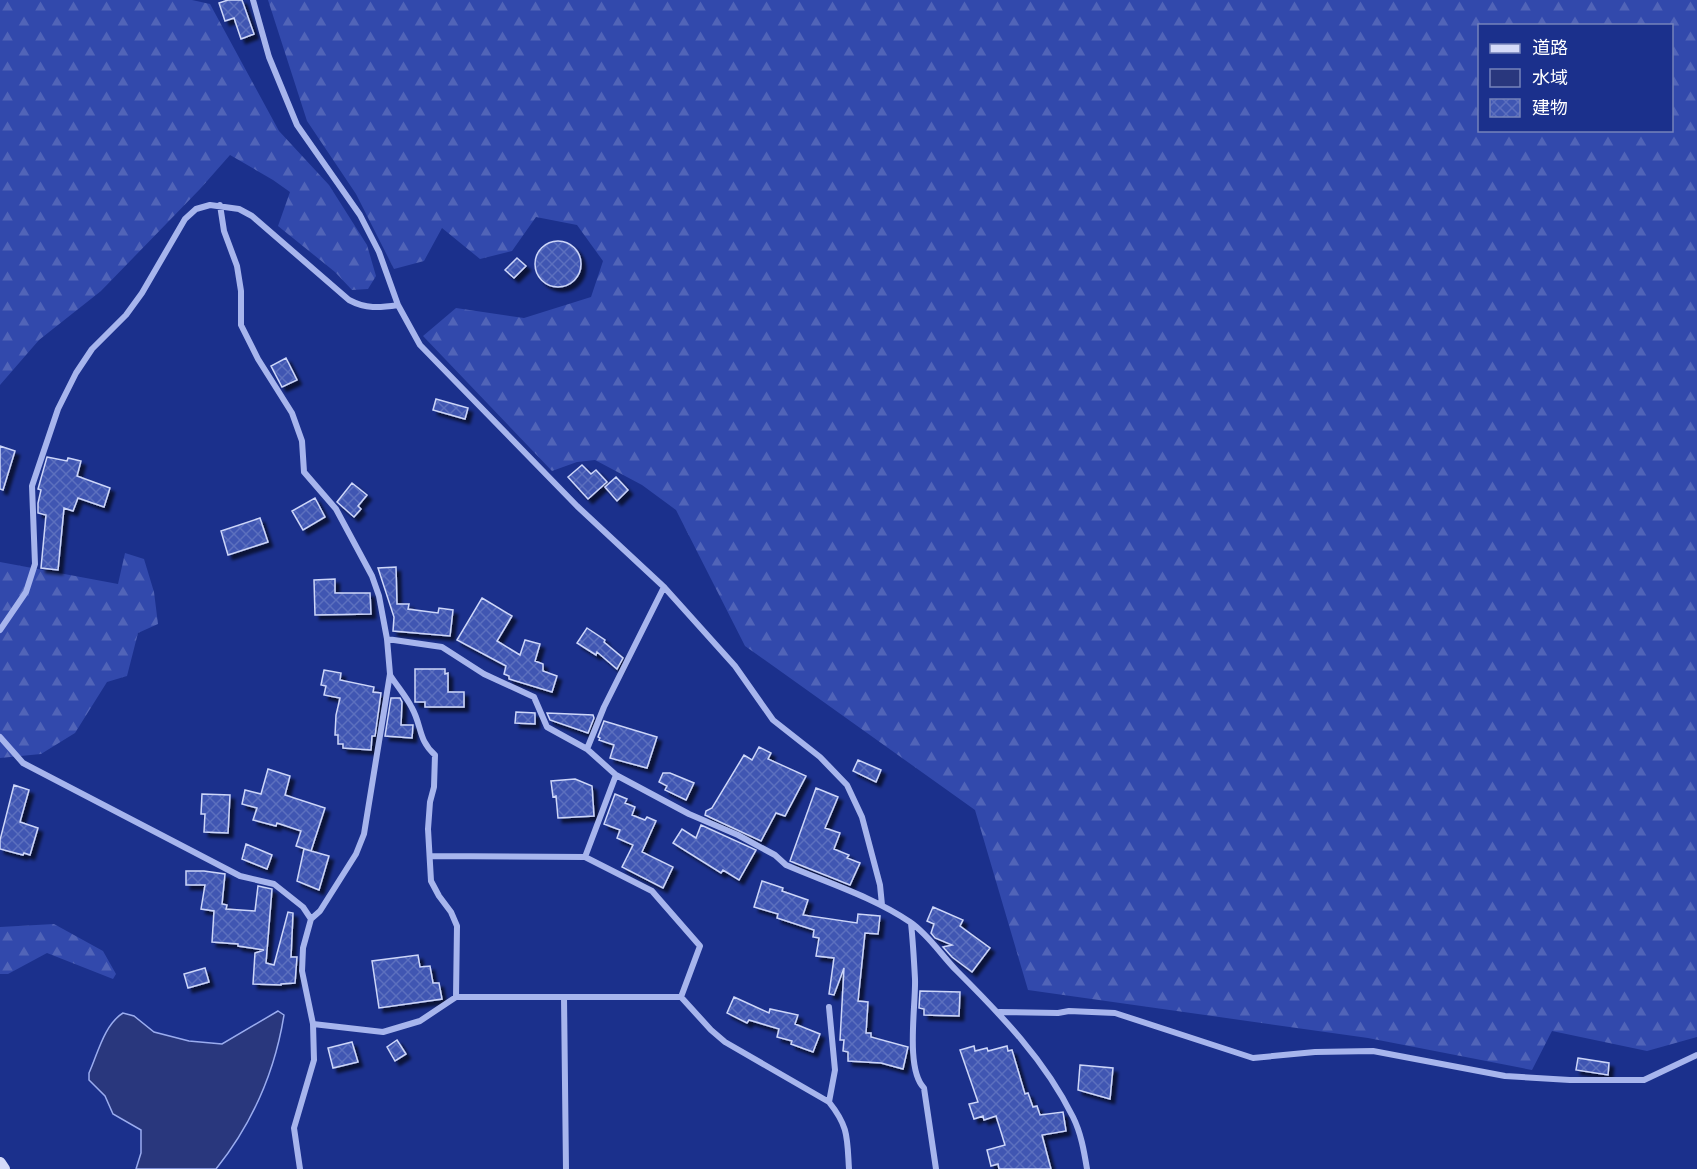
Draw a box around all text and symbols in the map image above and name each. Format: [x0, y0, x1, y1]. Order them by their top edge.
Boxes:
legend [1478, 24, 1673, 132]
text: 道路 [1532, 38, 1568, 59]
text: 水域 [1532, 68, 1568, 89]
text: 建物 [1532, 98, 1568, 119]

